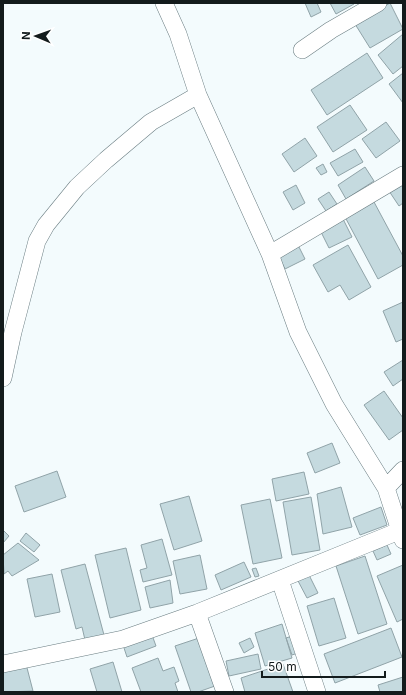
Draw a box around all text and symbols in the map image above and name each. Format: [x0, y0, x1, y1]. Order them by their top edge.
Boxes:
north arrow [16, 16, 56, 56]
text: N [19, 31, 33, 40]
scale bar [262, 653, 385, 679]
text: 50 m [268, 659, 297, 674]

